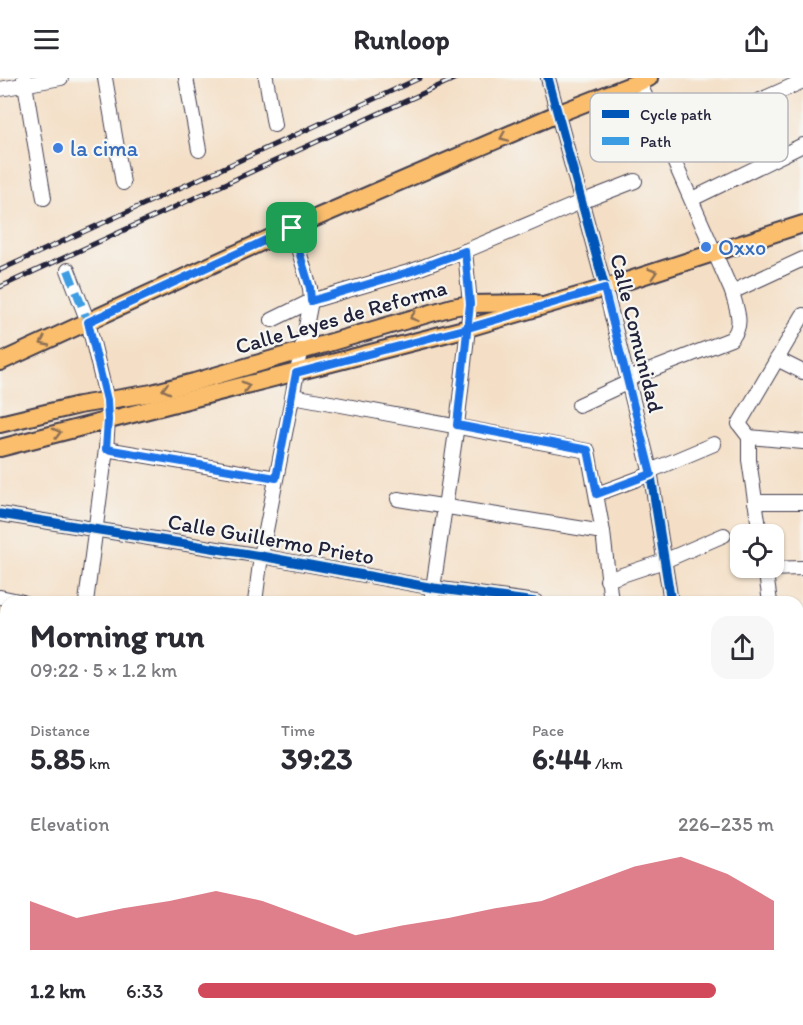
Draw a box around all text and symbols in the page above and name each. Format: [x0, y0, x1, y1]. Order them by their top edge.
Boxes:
icon: menu [30, 23, 63, 56]
text: Runloop [354, 23, 449, 56]
icon: share [740, 23, 773, 56]
legend [590, 93, 788, 162]
text: Cycle path [640, 105, 712, 124]
one-way arrow [499, 130, 510, 142]
text: Path [640, 132, 671, 151]
place label: la cima [70, 135, 139, 162]
marker: la cima [51, 141, 65, 155]
pin [266, 202, 317, 253]
icon: arrive [275, 211, 308, 244]
place label: Oxxo [718, 234, 766, 261]
marker: Oxxo [699, 240, 713, 254]
street label: Calle Comunidad [604, 251, 670, 415]
one-way arrow [647, 268, 658, 280]
street label: Calle Leyes de Reforma [232, 274, 450, 360]
one-way arrow [409, 310, 419, 322]
one-way arrow [40, 335, 51, 347]
one-way arrow [240, 381, 251, 393]
one-way arrow [161, 382, 171, 395]
one-way arrow [51, 428, 61, 441]
street label: Calle Guillermo Prieto [166, 508, 376, 570]
map controls [730, 524, 784, 578]
button: locate [730, 524, 784, 578]
text: Morning run [30, 616, 205, 655]
button: share [711, 616, 774, 679]
text: 09:22 · 5 × 1.2 km [30, 658, 177, 682]
text: Distance [30, 721, 90, 740]
text: Time [281, 721, 315, 740]
text: Pace [532, 721, 564, 740]
text: 5.85 [30, 740, 85, 777]
text: 39:23 [281, 740, 353, 777]
text: 6:44 [532, 740, 591, 777]
text: km [85, 754, 110, 773]
text: /km [591, 754, 623, 773]
text: Elevation [30, 812, 109, 836]
text: 226–235 m [678, 812, 774, 836]
text: 1.2 km [30, 979, 86, 1003]
text: 6:33 [126, 979, 163, 1003]

